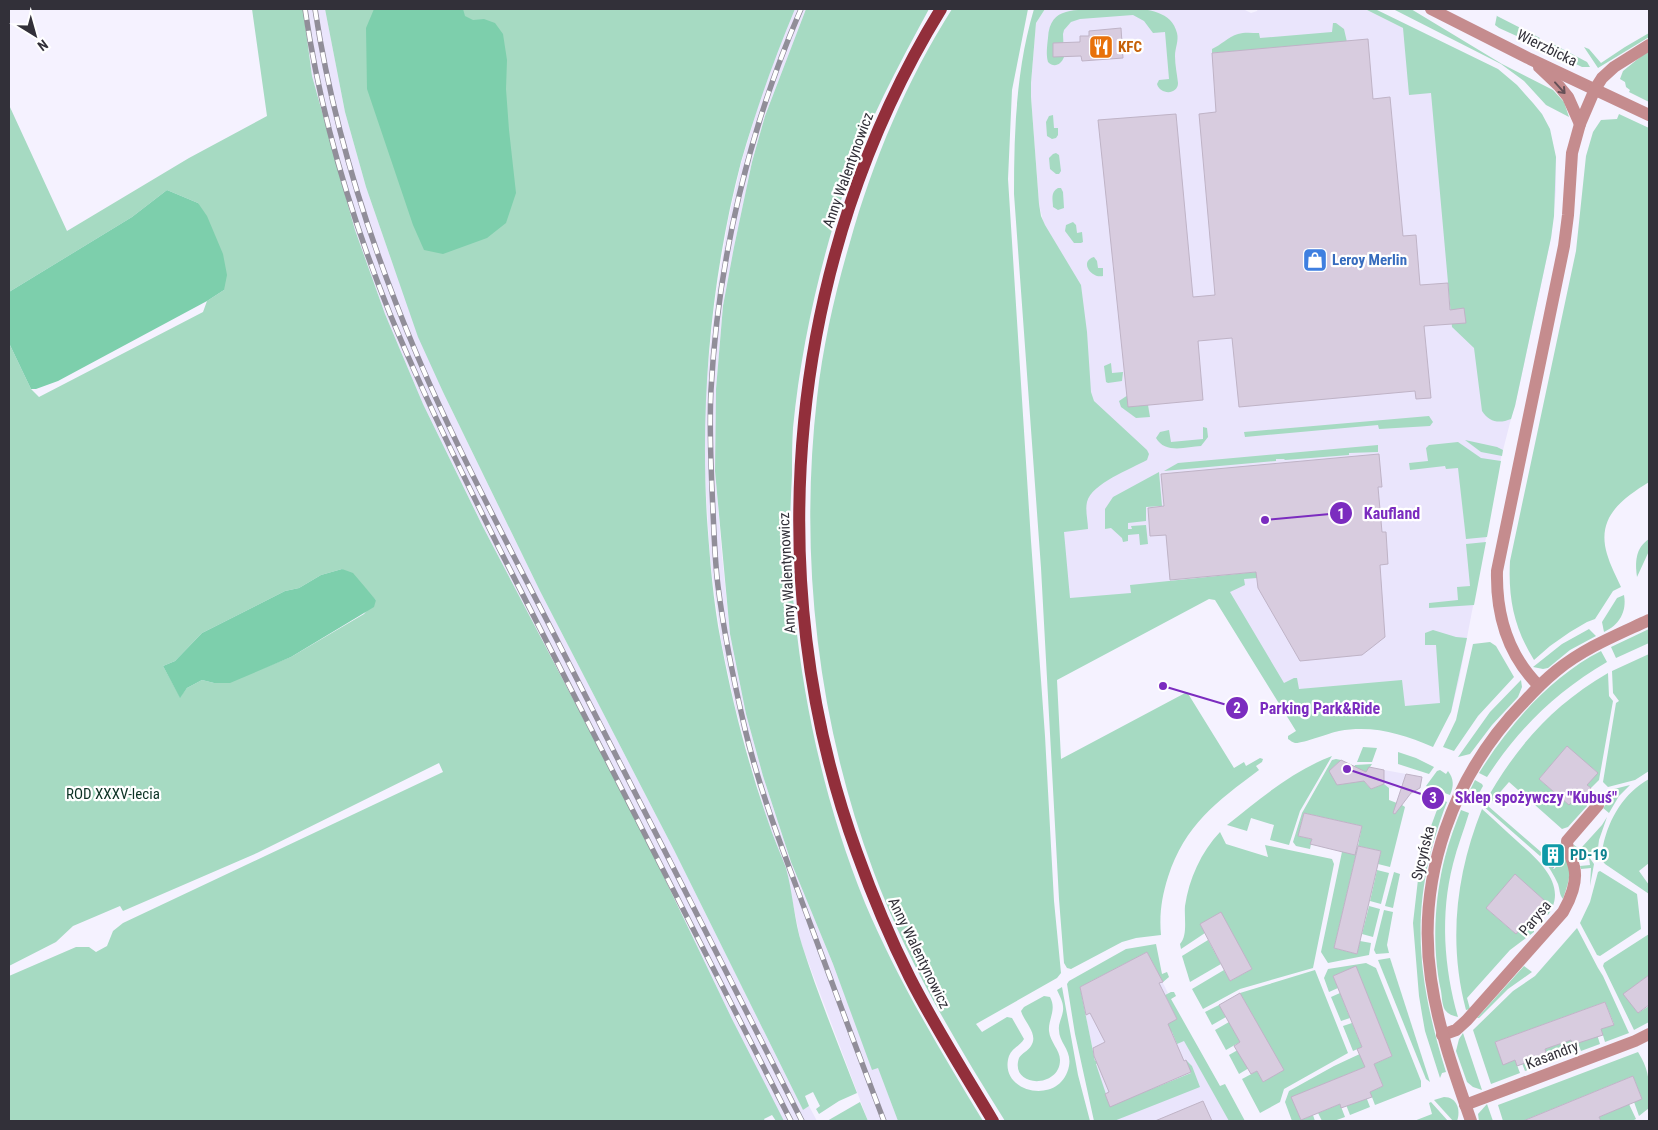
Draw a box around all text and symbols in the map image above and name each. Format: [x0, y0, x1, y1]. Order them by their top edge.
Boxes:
north arrow [10, 10, 60, 60]
street label: Wierzbicka [1514, 26, 1580, 70]
restaurant icon: KFC [1088, 34, 1114, 60]
text: N [35, 36, 51, 54]
place label: KFC [1118, 38, 1142, 56]
one-way arrow [1554, 81, 1565, 94]
street label: Anny Walentynowicz [819, 110, 877, 230]
shop icon: Leroy Merlin [1302, 247, 1328, 273]
place label: Leroy Merlin [1332, 251, 1407, 269]
callout: Kaufland [1328, 498, 1430, 529]
text: Kaufland [1364, 504, 1420, 523]
text: 1 [1337, 505, 1345, 523]
street label: Anny Walentynowicz [775, 512, 799, 634]
callout: Parking Park&Ride [1224, 693, 1390, 724]
text: 2 [1233, 699, 1241, 717]
text: Parking Park&Ride [1260, 699, 1381, 718]
callout: Sklep spożywczy "Kubuś" [1420, 782, 1628, 813]
park label: ROD XXXV-lecia [66, 785, 160, 803]
text: Sklep spożywczy "Kubuś" [1455, 788, 1617, 807]
text: 3 [1429, 789, 1437, 807]
street label: Sycyńska [1408, 824, 1438, 882]
building icon: PD-19 [1540, 842, 1566, 868]
place label: PD-19 [1570, 846, 1608, 864]
street label: Anny Walentynowicz [884, 895, 954, 1011]
street label: Parysa [1515, 897, 1555, 939]
street label: Kasandry [1523, 1037, 1581, 1073]

